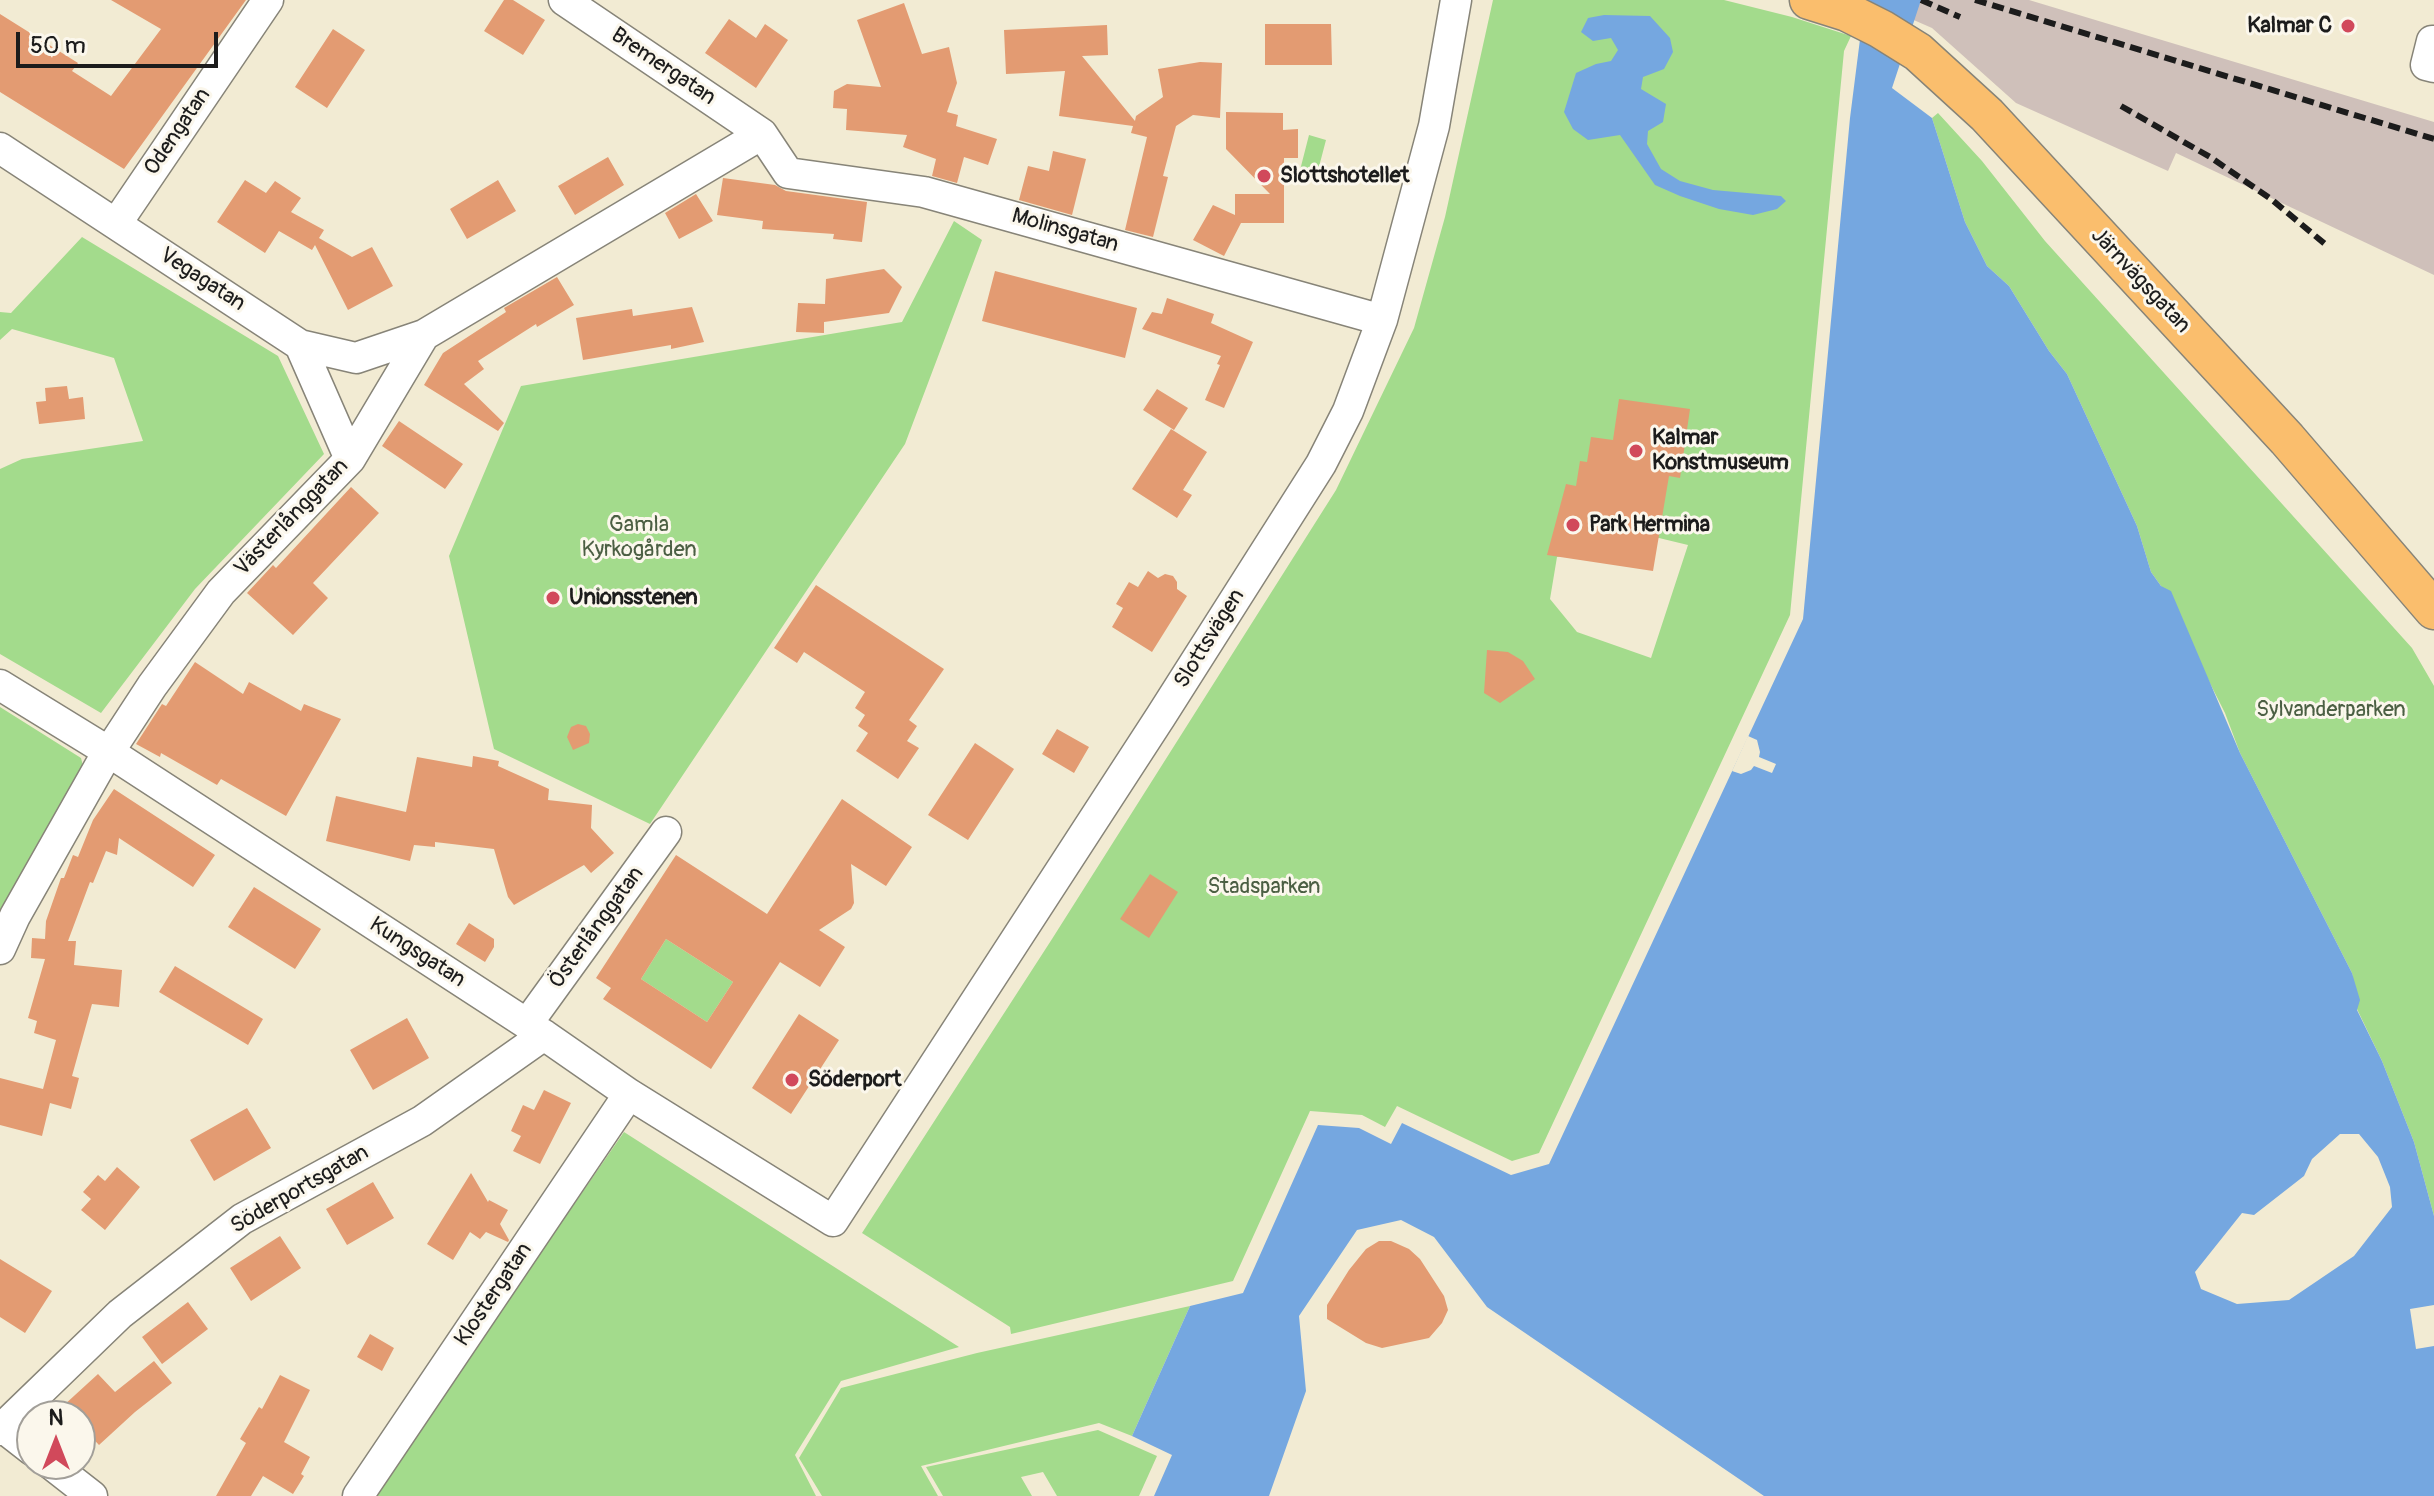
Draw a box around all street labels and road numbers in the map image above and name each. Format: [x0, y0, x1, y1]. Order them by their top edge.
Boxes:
street label: Bremergatan [606, 22, 720, 112]
street label: Odengatan [139, 83, 217, 181]
street label: Molinsgatan [1009, 203, 1121, 259]
street label: Järnvägsgatan [2085, 223, 2195, 339]
street label: Vegagatan [154, 243, 250, 317]
street label: Västerlånggatan [229, 454, 355, 582]
street label: Slottsvägen [1169, 585, 1251, 693]
street label: Österlånggatan [544, 862, 650, 994]
street label: Kungsgatan [364, 912, 470, 994]
street label: Söderportsgatan [226, 1140, 374, 1240]
street label: Klostergatan [450, 1238, 538, 1352]

